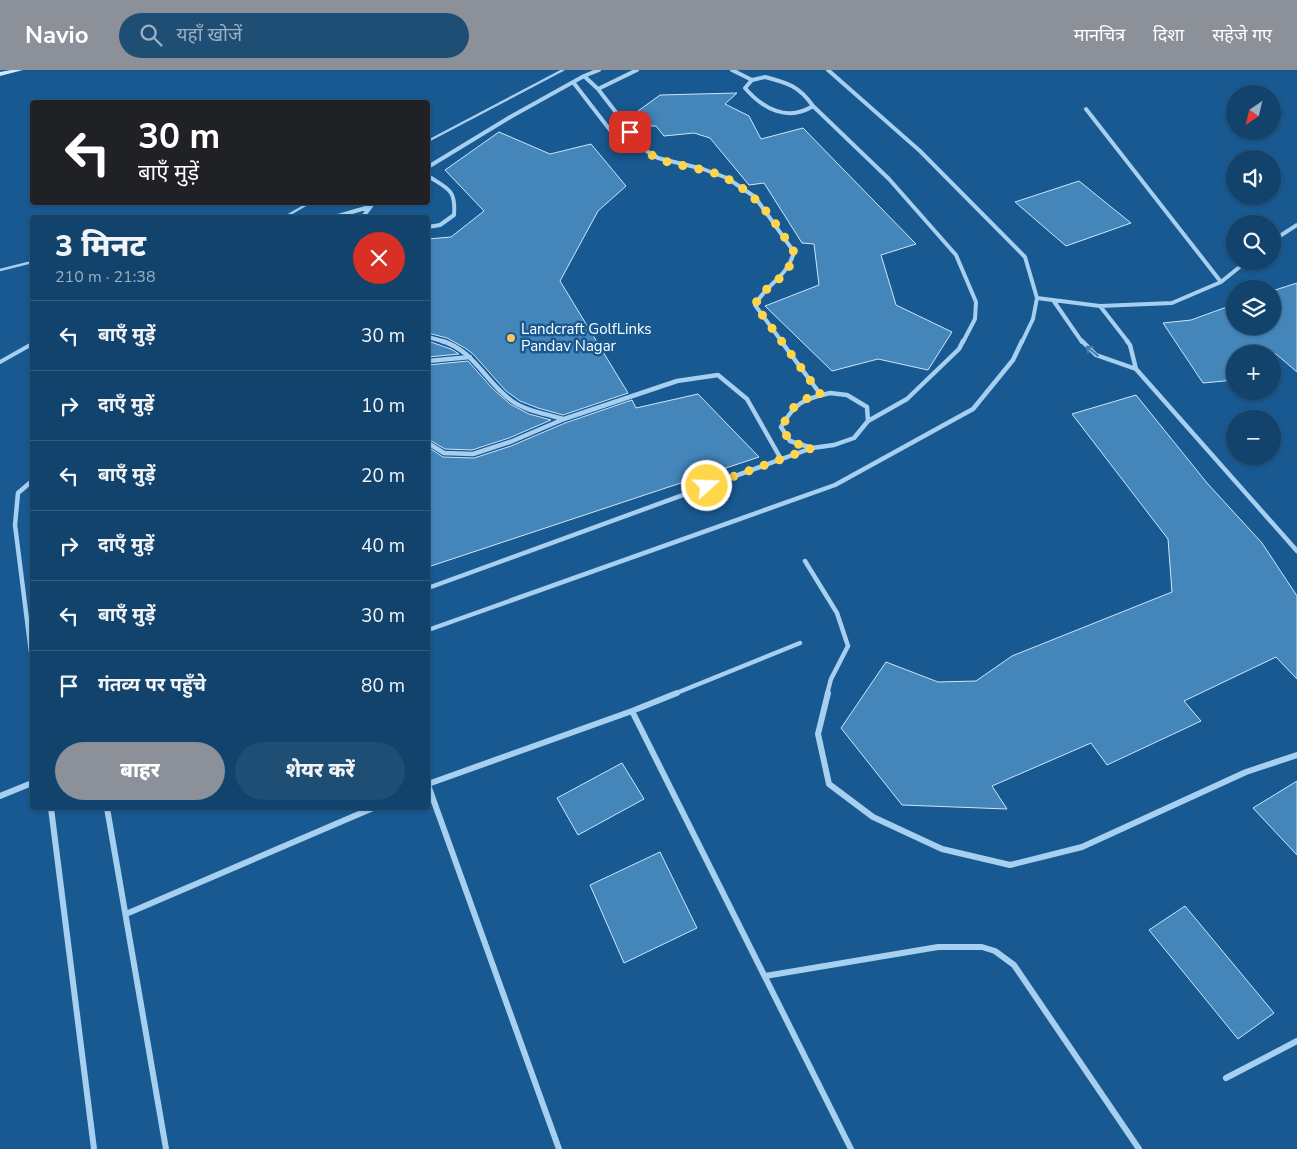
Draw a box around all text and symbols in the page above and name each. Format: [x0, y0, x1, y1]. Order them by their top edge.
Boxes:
search box [119, 13, 469, 58]
text: Navio [25, 19, 89, 51]
icon: search [137, 21, 165, 49]
text: यहाँ खोजें [177, 22, 242, 48]
text: मानचित्र [1074, 23, 1125, 47]
text: दिशा [1153, 23, 1184, 47]
text: सहेजे गए [1212, 23, 1272, 47]
north arrow [1226, 85, 1281, 140]
map controls [1226, 85, 1281, 465]
pin [609, 111, 651, 153]
text: 30 m [138, 113, 220, 160]
icon: arrive [616, 118, 644, 146]
icon: left [55, 120, 120, 185]
button: sound [1226, 150, 1281, 205]
text: बाएँ मुड़ें [138, 158, 199, 188]
button: search [1226, 215, 1281, 270]
text: 3 मिनट [55, 226, 146, 267]
button: close [353, 232, 405, 284]
text: 210 m · 21:38 [55, 266, 156, 288]
button: layers [1226, 280, 1281, 335]
place label: Landcraft GolfLinks Pandav Nagar [521, 319, 652, 356]
icon: left [55, 322, 83, 350]
text: बाएँ मुड़ें [98, 322, 155, 348]
text: 30 m [361, 323, 405, 349]
marker: Landcraft GolfLinks Pandav Nagar [505, 332, 517, 344]
one-way arrow [1085, 345, 1098, 356]
button: + [1226, 345, 1281, 400]
icon: right [55, 392, 83, 420]
text: दाएँ मुड़ें [98, 392, 154, 418]
text: 10 m [361, 393, 405, 419]
button: − [1226, 410, 1281, 465]
position arrow [680, 459, 732, 511]
icon: left [55, 462, 83, 490]
text: बाएँ मुड़ें [98, 462, 155, 488]
text: 20 m [361, 463, 405, 489]
icon: right [55, 532, 83, 560]
text: दाएँ मुड़ें [98, 532, 154, 558]
text: 40 m [361, 533, 405, 559]
icon: left [55, 602, 83, 630]
text: बाएँ मुड़ें [98, 602, 155, 628]
text: 30 m [361, 603, 405, 629]
icon: arrive [55, 672, 83, 700]
text: गंतव्य पर पहुँचे [98, 672, 206, 698]
text: 80 m [361, 673, 405, 699]
button: बाहर [55, 742, 225, 800]
button: शेयर करें [235, 742, 405, 800]

